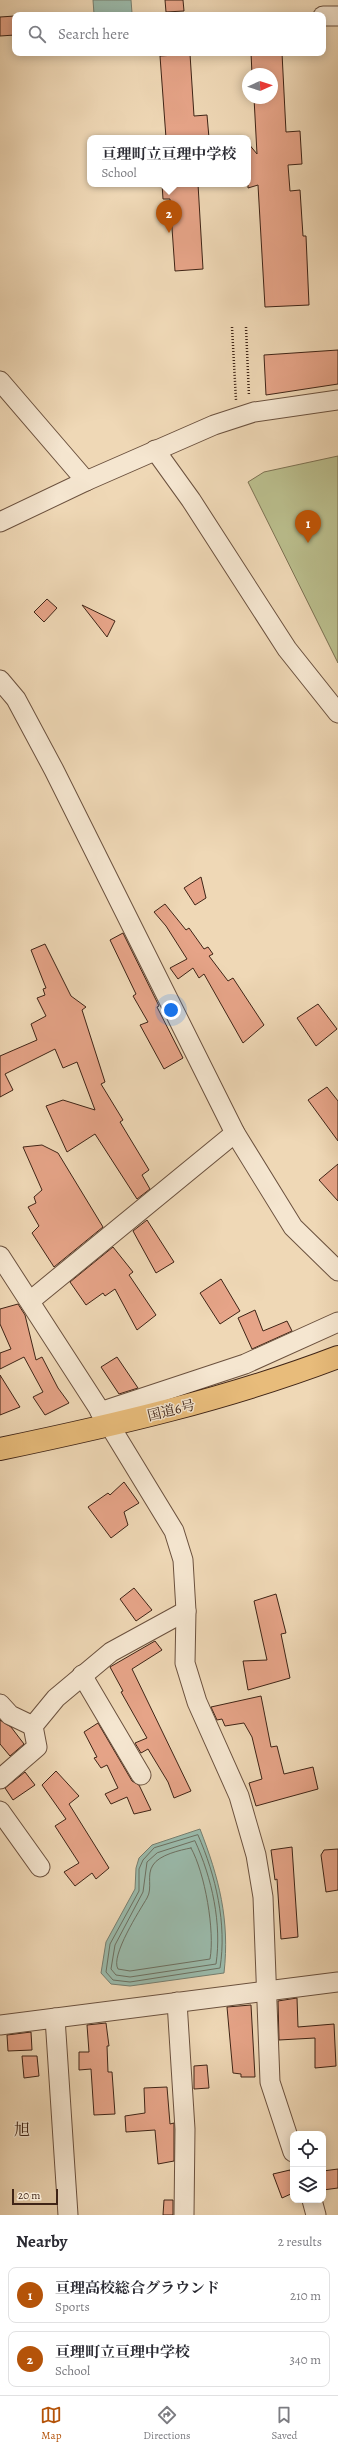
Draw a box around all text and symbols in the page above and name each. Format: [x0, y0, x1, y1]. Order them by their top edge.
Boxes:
search box [12, 12, 326, 56]
icon: search [26, 23, 48, 45]
text: Search here [58, 24, 129, 44]
north arrow [242, 68, 278, 104]
popup [87, 135, 251, 187]
text: 亘理町立亘理中学校 [101, 144, 237, 164]
text: School [101, 164, 137, 181]
pin: 2 [156, 200, 182, 233]
pin: 1 [295, 510, 321, 543]
your location [161, 1000, 181, 1020]
street label: 国道6号 [145, 1395, 197, 1426]
district label: 旭 [14, 2119, 30, 2141]
map controls [290, 2131, 326, 2203]
button: locate [290, 2131, 326, 2167]
button: layers [290, 2167, 326, 2203]
scale bar [12, 2187, 58, 2206]
text: 20 m [18, 2188, 40, 2203]
text: Nearby [16, 2230, 67, 2253]
text: 2 results [278, 2233, 322, 2250]
text: 亘理高校総合グラウンド [55, 2278, 220, 2298]
text: 1 [28, 2287, 32, 2304]
text: 210 m [290, 2287, 321, 2304]
text: Sports [55, 2298, 90, 2315]
text: 亘理町立亘理中学校 [55, 2342, 190, 2362]
text: 2 [27, 2351, 33, 2368]
text: 340 m [289, 2351, 321, 2368]
text: School [55, 2362, 90, 2379]
tab: Map [40, 2404, 62, 2443]
tab: Directions [143, 2404, 191, 2443]
tab: Saved [271, 2404, 298, 2443]

